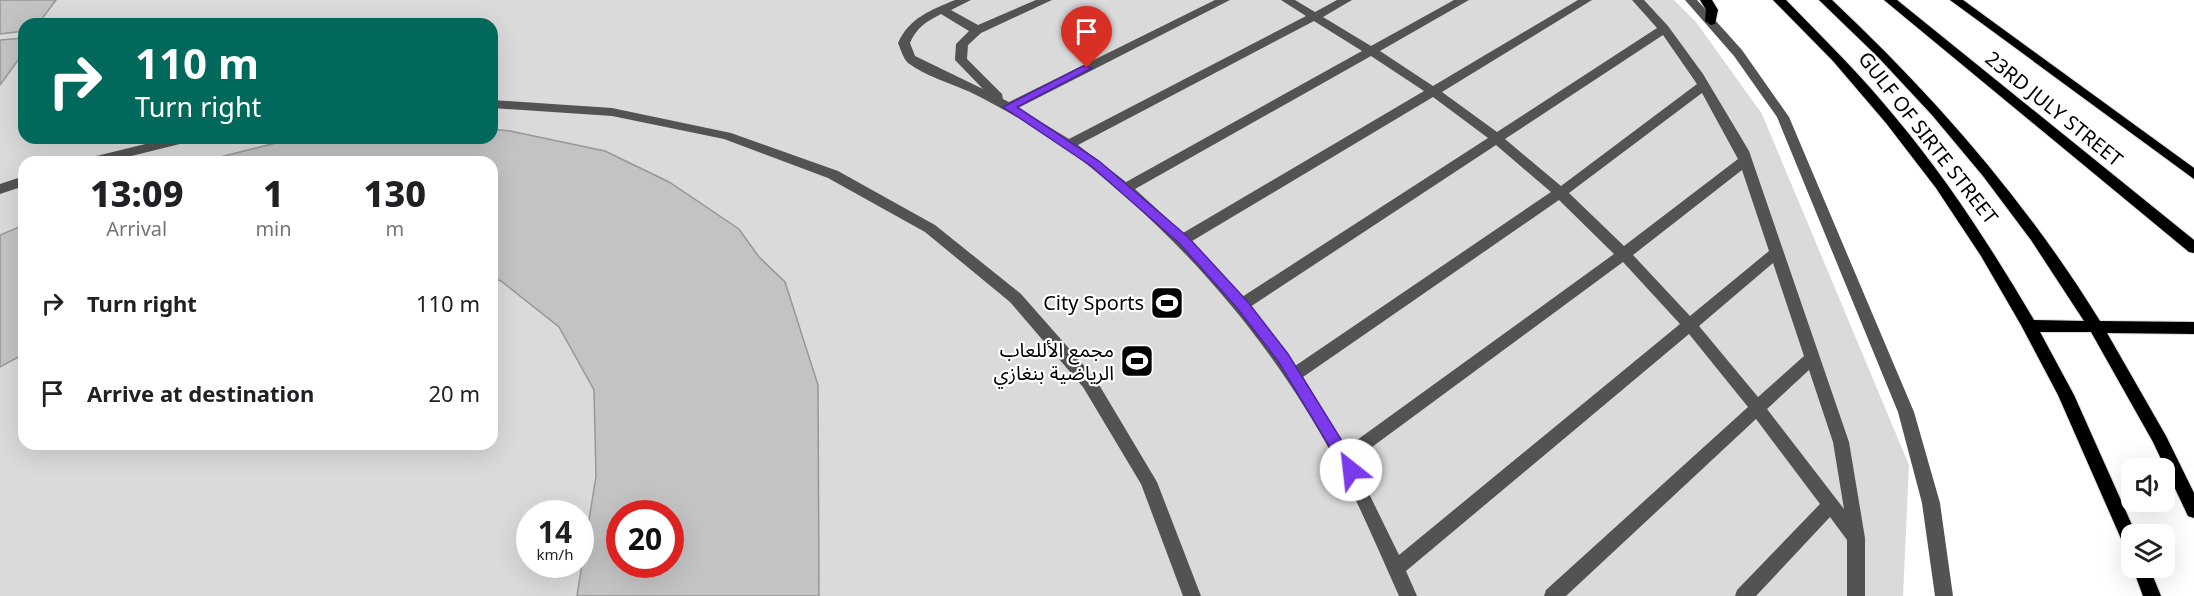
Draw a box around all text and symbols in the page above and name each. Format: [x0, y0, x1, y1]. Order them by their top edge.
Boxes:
pin [1061, 6, 1112, 68]
icon: arrive [1070, 15, 1103, 48]
text: 110 m [135, 34, 259, 91]
icon: right [36, 42, 114, 120]
street label: 23RD JULY STREET [1980, 45, 2129, 172]
street label: GULF OF SIRTE STREET [1853, 46, 2004, 230]
text: Turn right [135, 88, 261, 125]
text: 13:09 [90, 169, 183, 218]
text: 1 [263, 169, 284, 218]
text: 130 [364, 169, 426, 218]
text: Arrival [106, 215, 167, 242]
text: min [255, 215, 292, 242]
text: m [385, 215, 404, 242]
sports icon: City Sports [1149, 285, 1185, 321]
icon: right [36, 287, 69, 320]
text: Turn right [87, 288, 197, 318]
text: 110 m [416, 288, 480, 318]
place label: City Sports [1043, 289, 1144, 316]
place label: مجمع الأللعاب الرياضية بنغازي [993, 336, 1114, 389]
sports icon: مجمع الأللعاب الرياضية بنغازي [1119, 343, 1155, 379]
icon: arrive [36, 377, 69, 410]
text: Arrive at destination [87, 378, 314, 408]
text: 20 m [429, 378, 480, 408]
position arrow [1319, 438, 1383, 502]
map controls [2121, 458, 2175, 578]
button: sound [2121, 458, 2175, 512]
speed limit sign: 20 [606, 500, 684, 578]
text: 14 [538, 511, 572, 552]
button: layers [2121, 524, 2175, 578]
text: km/h [537, 544, 573, 564]

